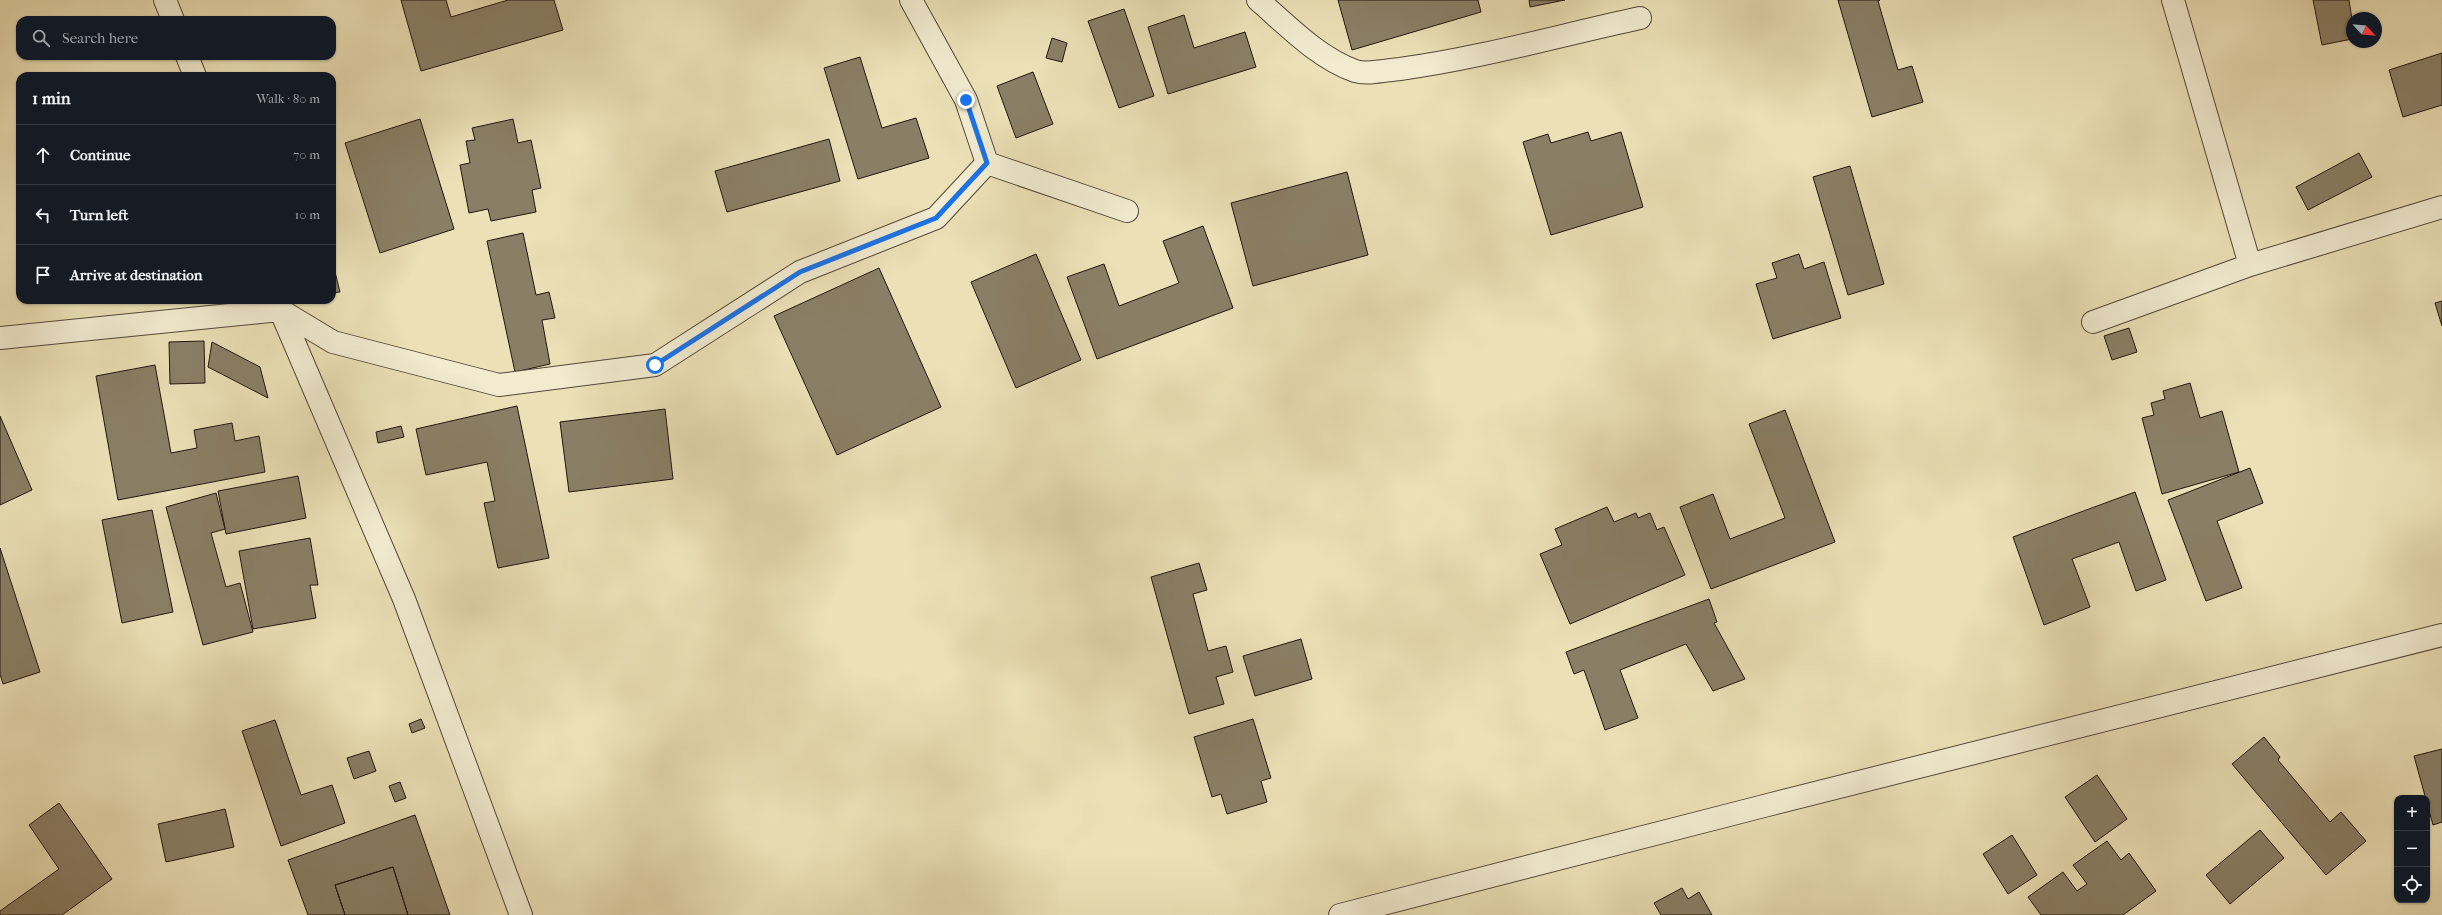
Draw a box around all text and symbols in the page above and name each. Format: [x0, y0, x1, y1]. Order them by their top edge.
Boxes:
north arrow [2346, 12, 2382, 48]
search box [16, 16, 336, 60]
icon: search [30, 27, 52, 49]
text: Search here [62, 29, 138, 47]
text: 1 min [32, 88, 71, 108]
text: Walk · 80 m [256, 91, 320, 106]
route end [957, 91, 975, 109]
icon: ahead [32, 144, 54, 166]
text: Continue [70, 146, 130, 164]
text: 70 m [293, 147, 320, 162]
icon: left [32, 204, 54, 226]
text: Turn left [70, 206, 128, 224]
text: 10 m [295, 207, 320, 222]
icon: arrive [32, 264, 54, 286]
text: Arrive at destination [70, 266, 202, 284]
route start [646, 356, 664, 374]
map controls [2394, 795, 2430, 903]
button: + [2394, 795, 2430, 831]
button: − [2394, 831, 2430, 867]
button: locate [2394, 867, 2430, 903]

